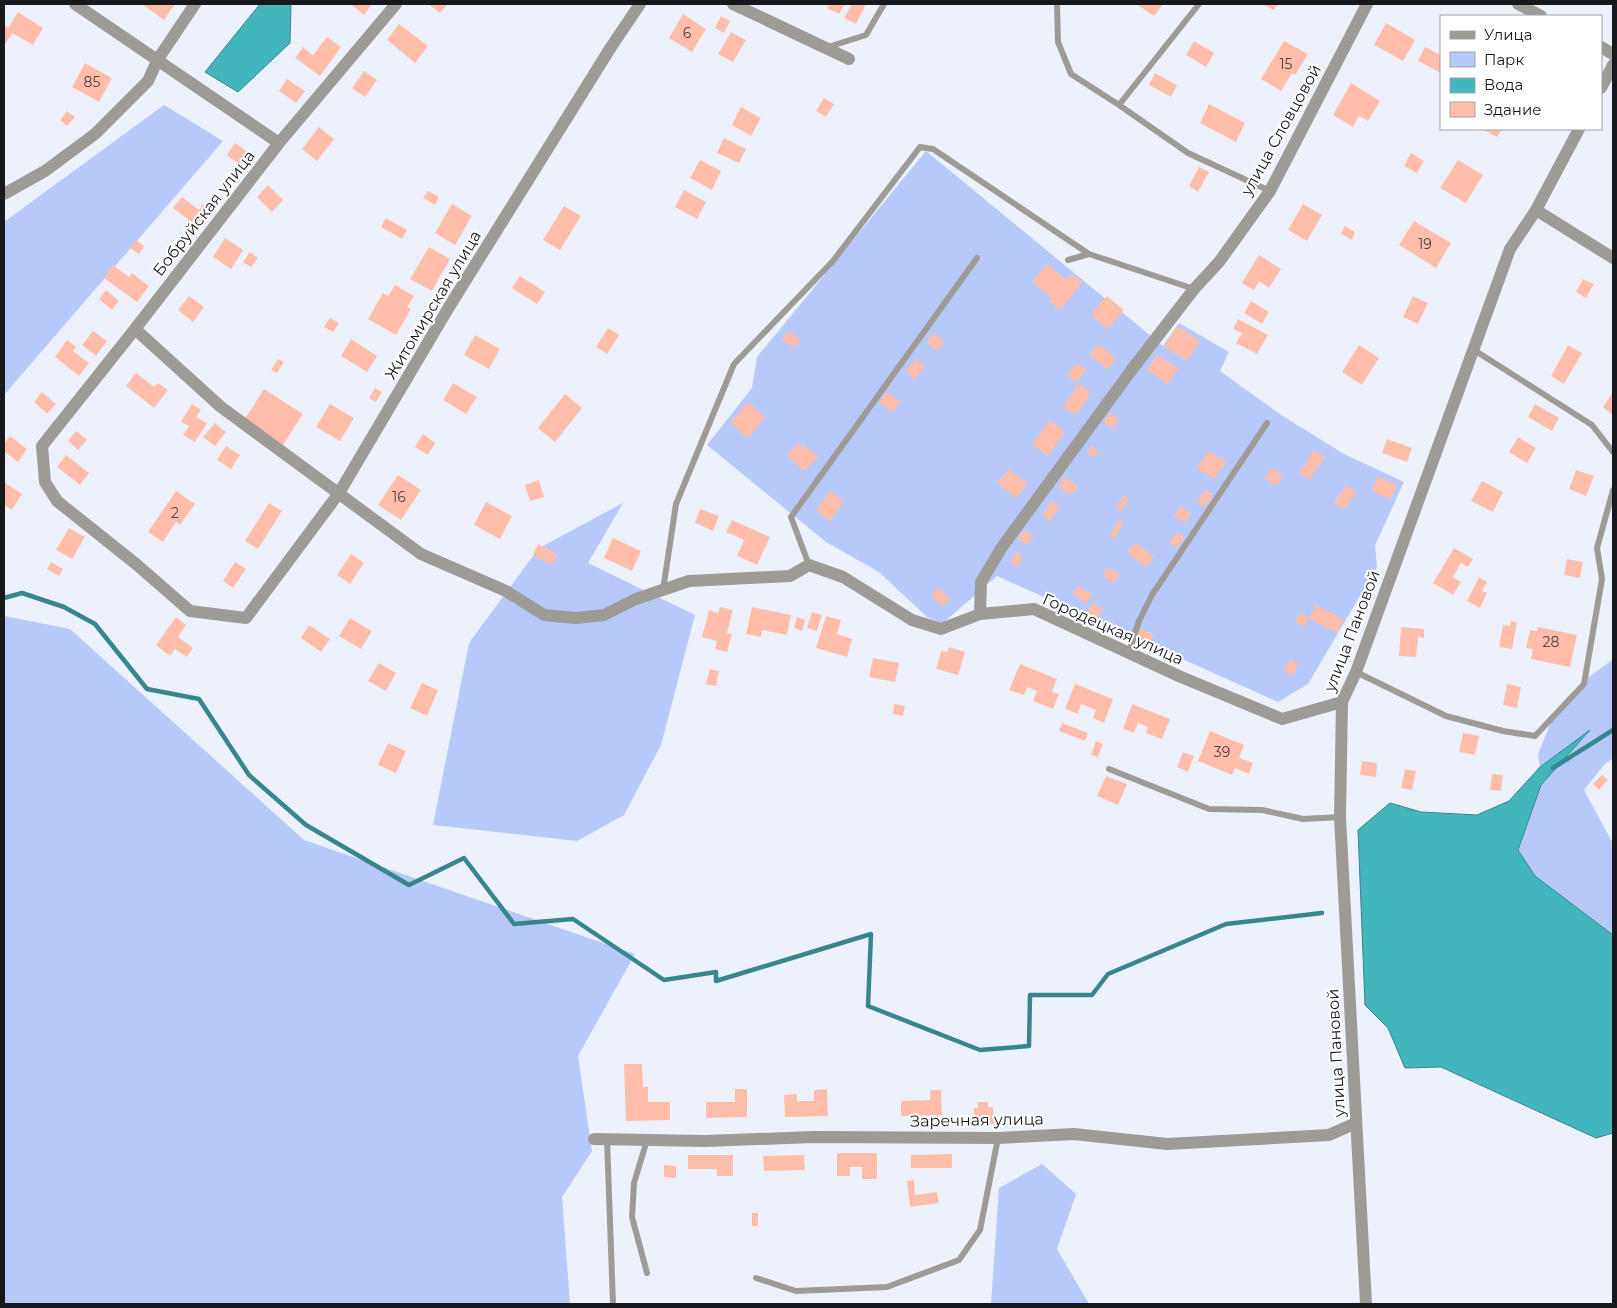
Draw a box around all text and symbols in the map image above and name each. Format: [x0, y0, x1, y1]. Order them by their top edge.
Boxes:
legend [1440, 15, 1602, 130]
house number: 6 [683, 24, 692, 42]
text: Улица [1484, 25, 1532, 44]
text: Парк [1484, 50, 1524, 69]
house number: 15 [1280, 55, 1293, 73]
street label: улица Словцовой [1237, 61, 1325, 200]
house number: 85 [84, 73, 101, 91]
text: Вода [1484, 75, 1523, 94]
text: Здание [1484, 100, 1542, 119]
street label: Бобруйская улица [149, 146, 259, 280]
street label: Житомирская улица [381, 227, 485, 383]
house number: 19 [1418, 235, 1432, 253]
house number: 16 [392, 488, 406, 506]
house number: 2 [171, 504, 179, 522]
street label: улица Пановой [1320, 568, 1384, 695]
street label: Городецкая улица [1040, 589, 1186, 669]
house number: 28 [1543, 633, 1560, 651]
house number: 39 [1214, 743, 1230, 761]
street label: улица Пановой [1323, 988, 1349, 1119]
street label: Заречная улица [910, 1109, 1044, 1131]

